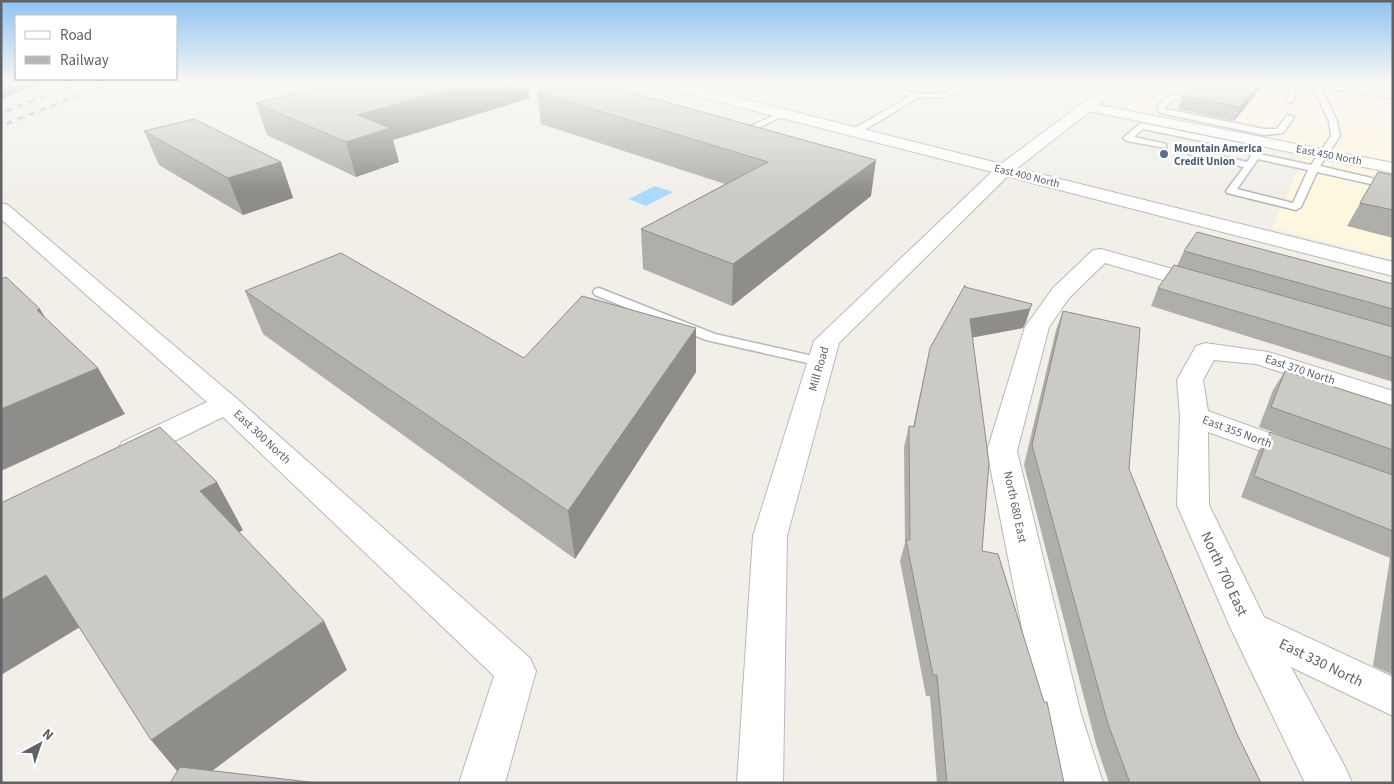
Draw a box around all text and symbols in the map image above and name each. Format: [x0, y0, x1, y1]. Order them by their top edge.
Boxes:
legend [15, 15, 178, 80]
text: Road [60, 25, 92, 46]
text: Railway [60, 50, 109, 71]
place label: Mountain America Credit Union [1174, 141, 1262, 169]
street label: East 450 North [1295, 141, 1363, 169]
marker: Mountain America Credit Union [1158, 148, 1170, 160]
street label: East 400 North [993, 161, 1061, 191]
street label: Mill Road [804, 345, 834, 393]
street label: East 370 North [1263, 351, 1337, 389]
street label: East 300 North [230, 406, 294, 468]
street label: East 355 North [1200, 412, 1274, 452]
street label: North 680 East [999, 470, 1031, 544]
street label: North 700 East [1195, 528, 1253, 620]
street label: East 330 North [1275, 634, 1367, 692]
north arrow [15, 719, 65, 769]
text: N [38, 724, 58, 745]

